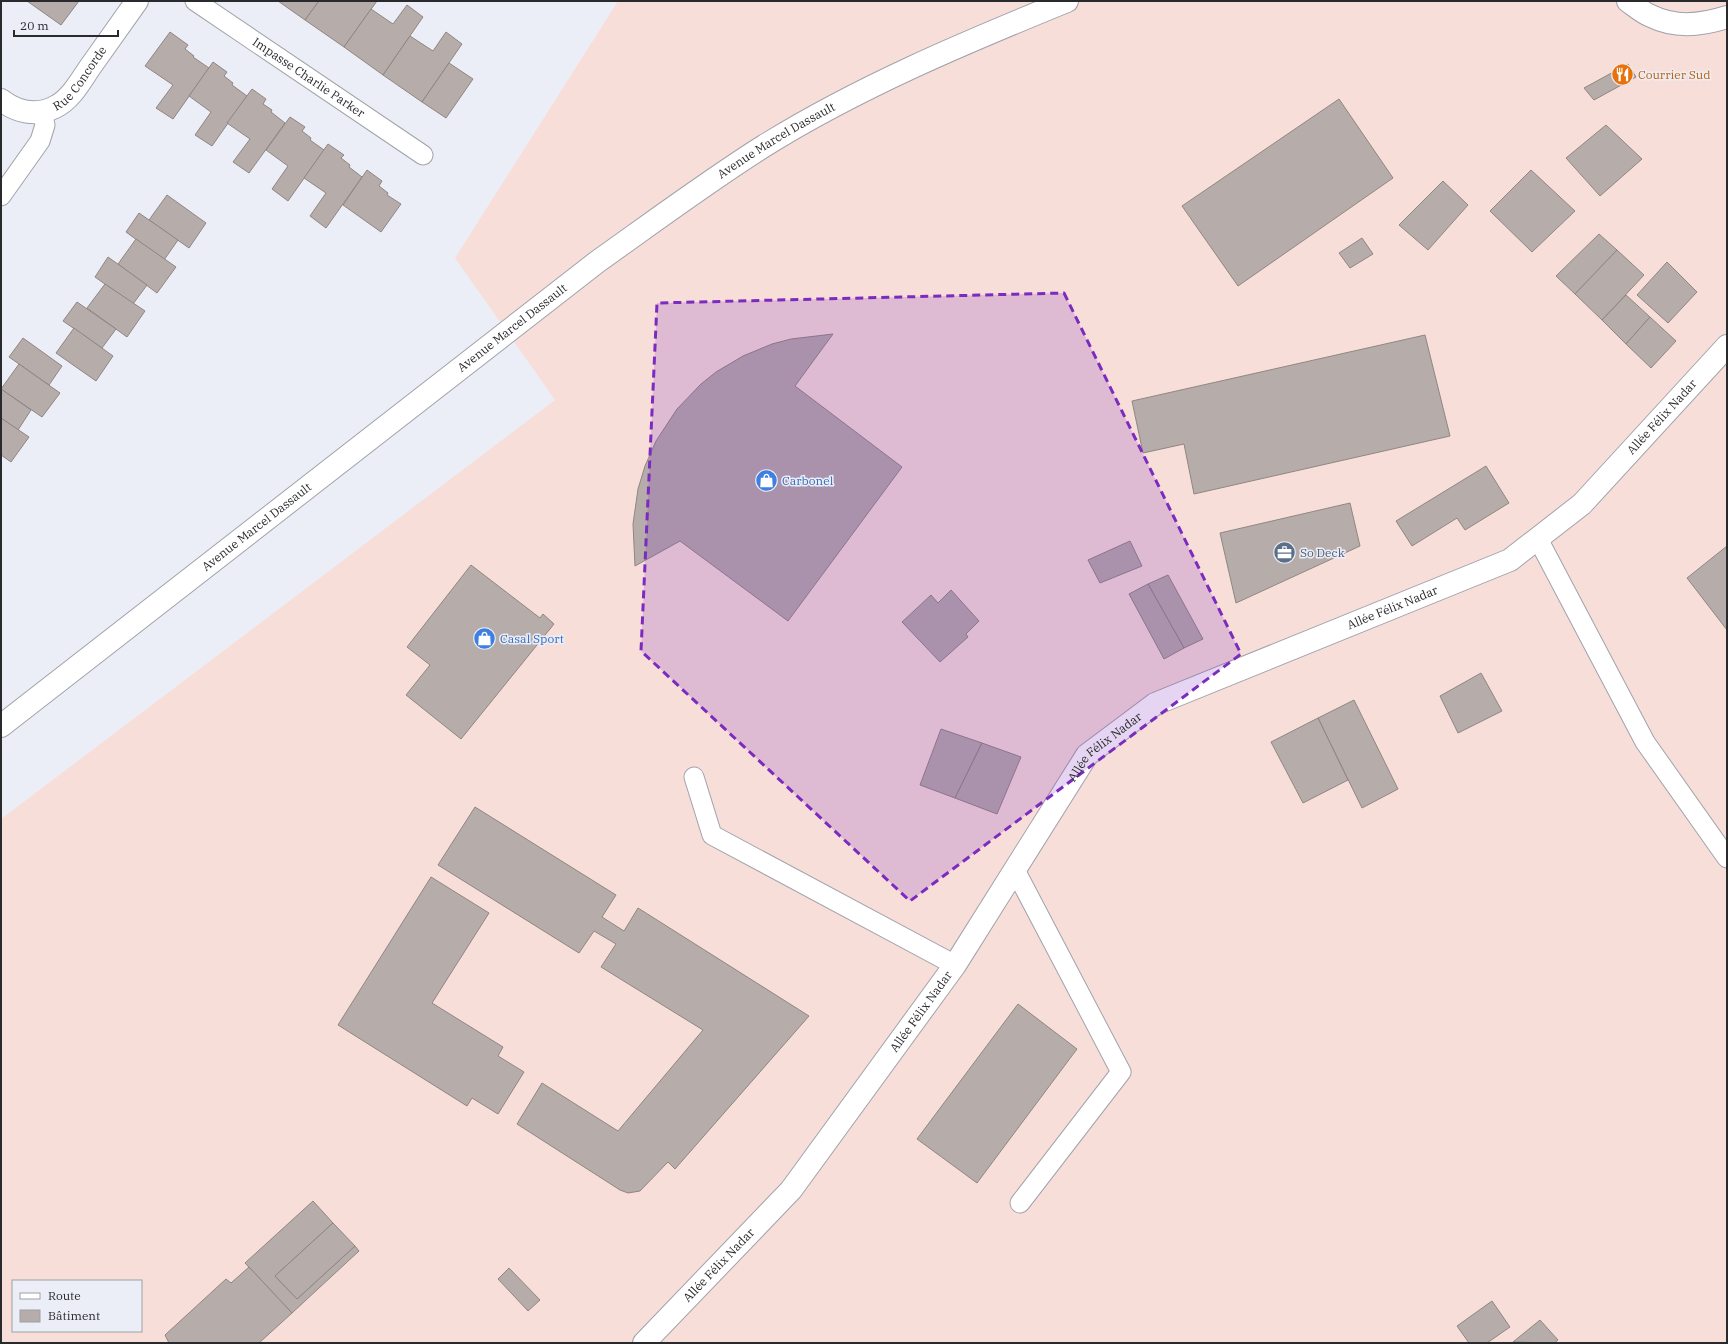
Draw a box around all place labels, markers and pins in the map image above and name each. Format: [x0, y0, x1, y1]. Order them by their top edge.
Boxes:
restaurant icon: Courrier Sud [1609, 62, 1635, 88]
place label: Courrier Sud [1638, 67, 1711, 82]
shop icon: Carbonel [753, 468, 779, 494]
place label: Carbonel [782, 473, 834, 488]
office icon: So Deck [1272, 540, 1298, 566]
place label: So Deck [1300, 545, 1345, 560]
shop icon: Casal Sport [472, 626, 498, 652]
place label: Casal Sport [500, 631, 564, 646]

